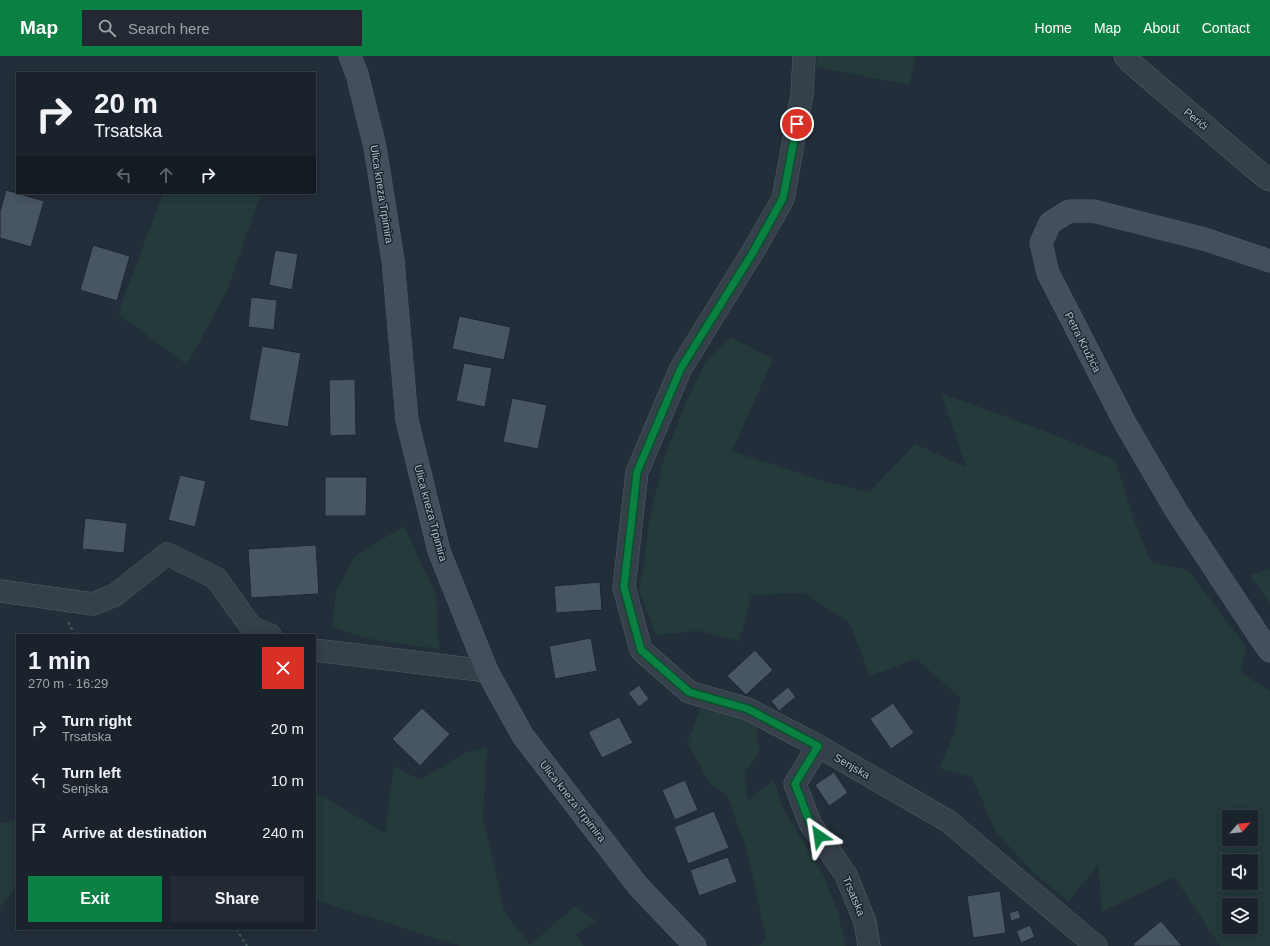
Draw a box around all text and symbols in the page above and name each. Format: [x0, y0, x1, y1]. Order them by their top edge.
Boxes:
search box [82, 10, 362, 46]
text: Map [20, 17, 58, 38]
icon: search [96, 17, 118, 39]
text: Search here [128, 20, 210, 37]
text: Home [1035, 20, 1072, 36]
text: Map [1094, 20, 1121, 36]
text: About [1143, 20, 1180, 36]
text: Contact [1202, 20, 1250, 36]
icon: right [28, 88, 80, 140]
text: 20 m [94, 88, 158, 119]
street label: Perići [1182, 106, 1210, 132]
pin [780, 107, 814, 141]
icon: arrive [786, 113, 808, 135]
text: Trsatska [94, 121, 162, 141]
street label: Ulica kneza Trpimira [368, 144, 396, 245]
icon: left [113, 164, 135, 186]
icon: ahead [155, 164, 177, 186]
icon: right [197, 164, 219, 186]
street label: Petra Kružića [1063, 310, 1104, 375]
street label: Ulica kneza Trpimira [412, 463, 450, 564]
text: 1 min [28, 647, 91, 674]
button: close [262, 647, 304, 689]
text: 270 m · 16:29 [28, 676, 108, 691]
text: Turn right [62, 712, 132, 729]
icon: right [28, 717, 50, 739]
text: 20 m [271, 720, 304, 737]
text: Trsatska [62, 729, 111, 744]
street label: Senjska [832, 751, 873, 781]
street label: Ulica kneza Trpimira [538, 758, 609, 845]
text: Turn left [62, 764, 121, 781]
icon: left [28, 769, 50, 791]
text: 10 m [271, 772, 304, 789]
text: Senjska [62, 781, 108, 796]
north arrow [1222, 810, 1258, 846]
map controls [1222, 810, 1258, 934]
position arrow [798, 815, 840, 857]
icon: arrive [28, 821, 50, 843]
text: Arrive at destination [62, 824, 207, 841]
text: 240 m [262, 824, 304, 841]
button: sound [1222, 854, 1258, 890]
street label: Trsatska [840, 874, 868, 918]
button: Exit [28, 876, 162, 922]
button: Share [170, 876, 304, 922]
button: layers [1222, 898, 1258, 934]

